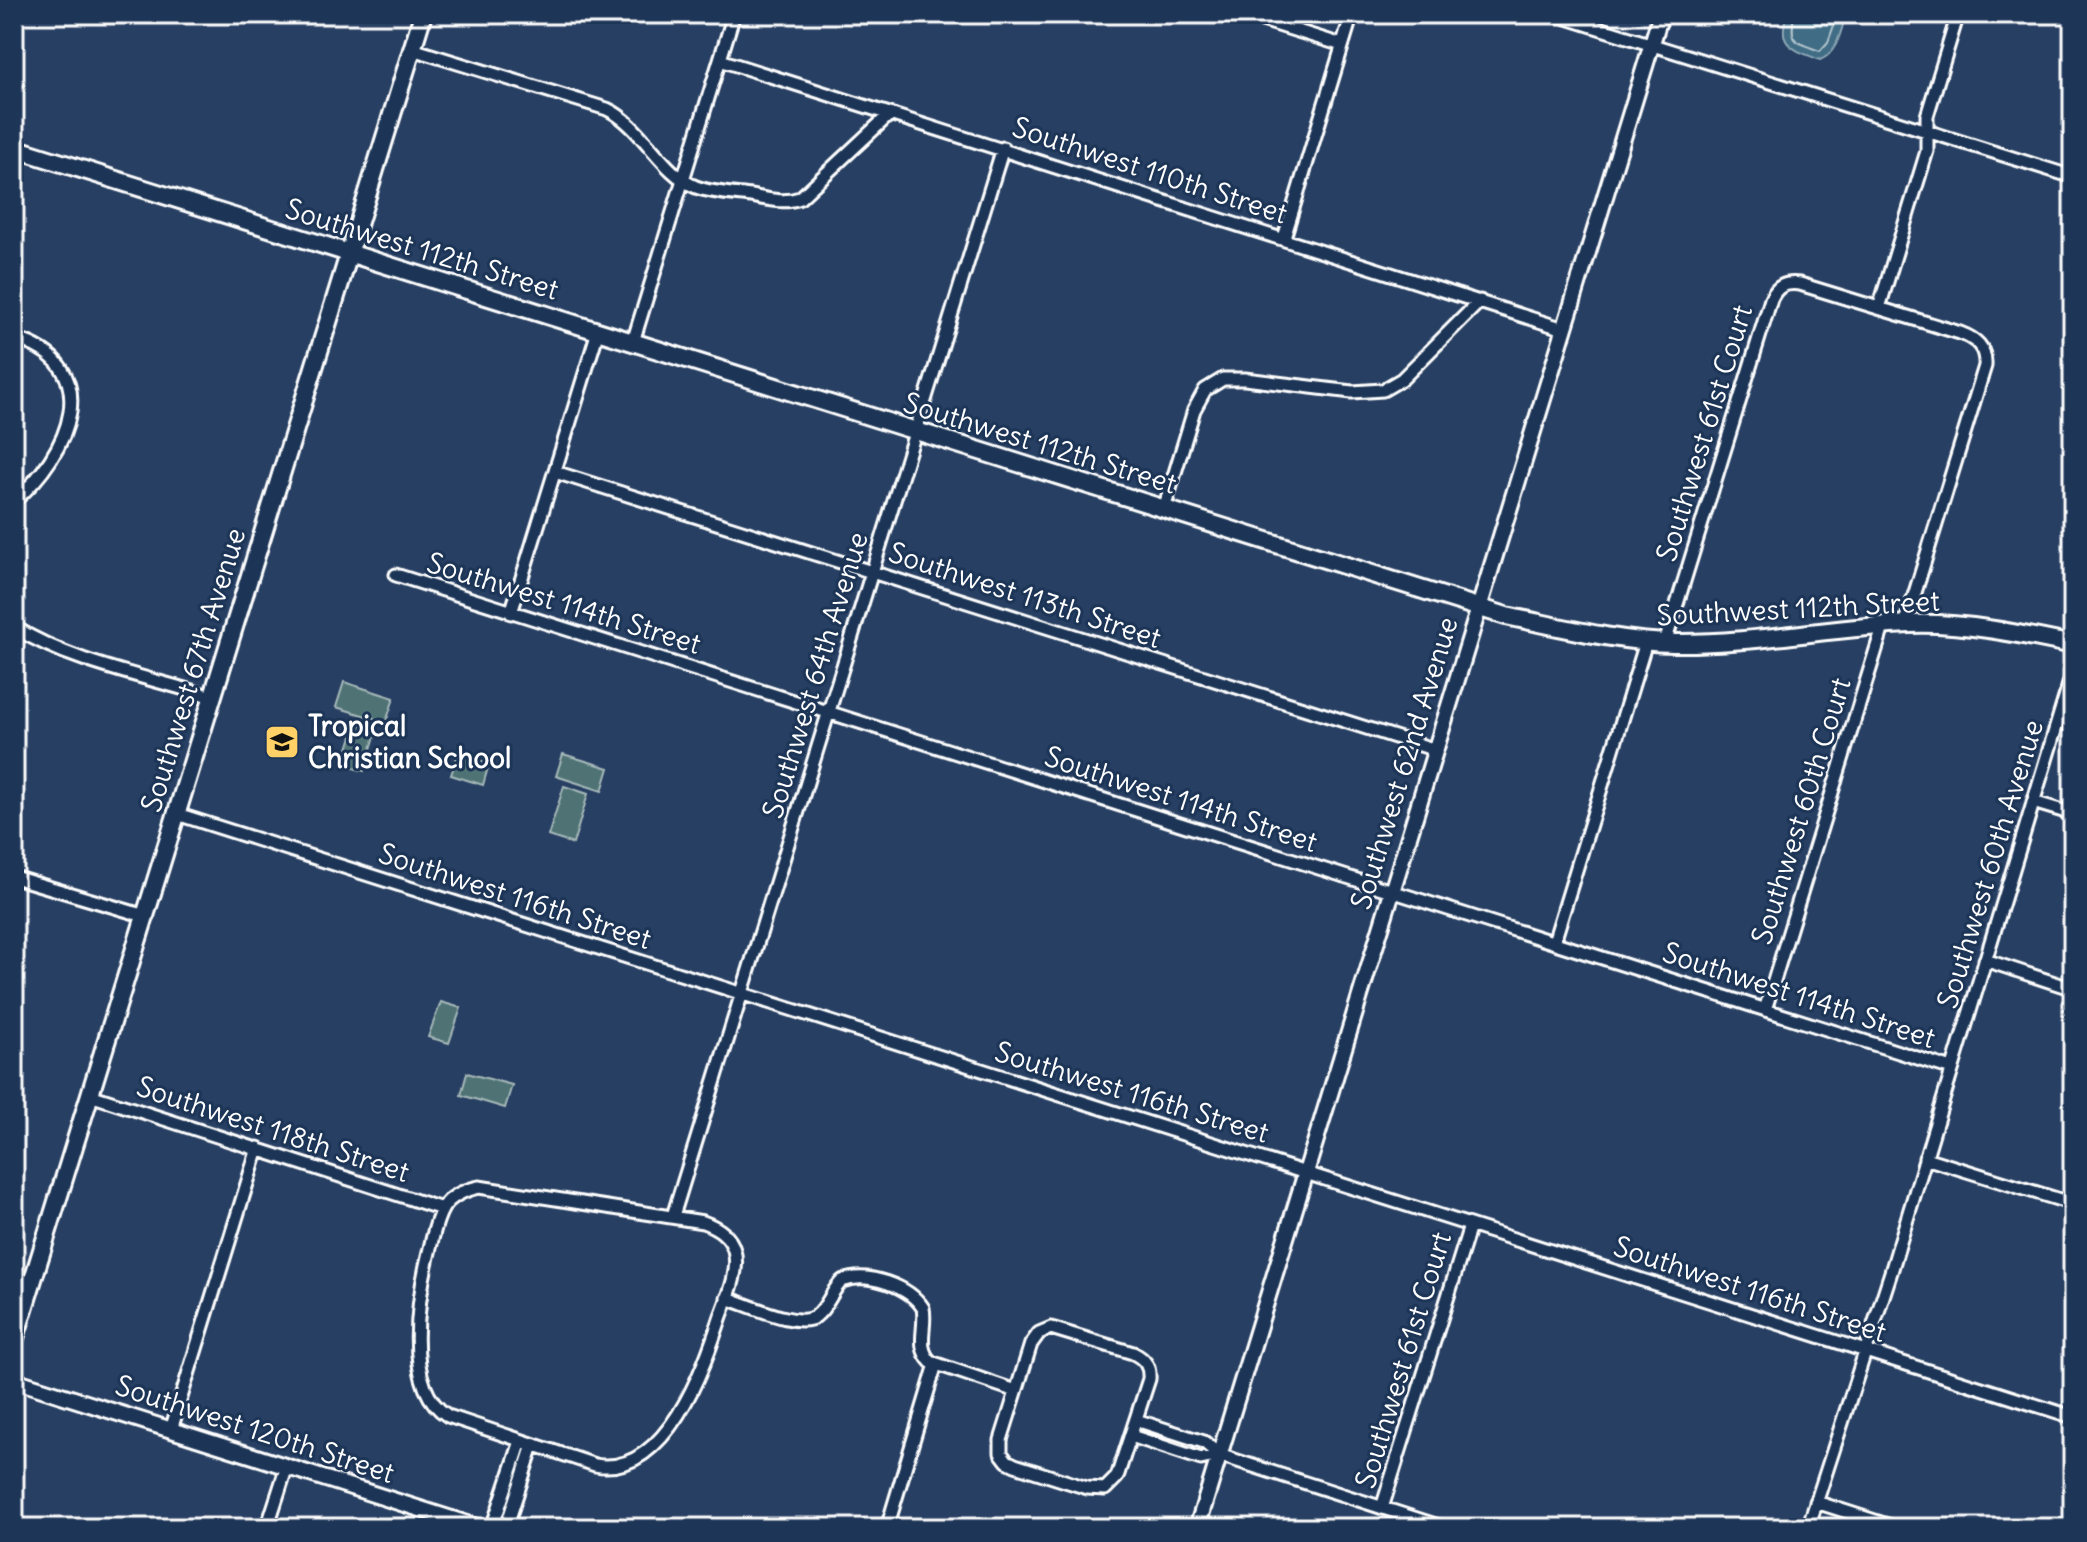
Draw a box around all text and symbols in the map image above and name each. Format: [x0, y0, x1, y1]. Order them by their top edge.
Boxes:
street label: Southwest 110th Street [1008, 109, 1292, 231]
street label: Southwest 112th Street [281, 190, 563, 308]
street label: Southwest 61st Court [1648, 300, 1760, 566]
street label: Southwest 112th Street [899, 384, 1181, 502]
street label: Southwest 67th Avenue [133, 524, 253, 816]
street label: Southwest 64th Avenue [754, 528, 876, 822]
street label: Southwest 113th Street [884, 534, 1166, 656]
street label: Southwest 114th Street [423, 544, 705, 662]
street label: Southwest 112th Street [1655, 583, 1941, 633]
street label: Southwest 62nd Avenue [1342, 613, 1466, 913]
street label: Southwest 60th Court [1743, 673, 1859, 949]
place label: Tropical Christian School [308, 708, 511, 776]
street label: Southwest 60th Avenue [1929, 715, 2051, 1013]
school or university icon: Tropical Christian School [263, 723, 301, 761]
street label: Southwest 114th Street [1040, 738, 1322, 860]
street label: Southwest 116th Street [374, 835, 656, 957]
street label: Southwest 114th Street [1658, 934, 1940, 1056]
street label: Southwest 116th Street [991, 1033, 1273, 1151]
street label: Southwest 118th Street [132, 1068, 414, 1190]
street label: Southwest 61st Court [1347, 1227, 1459, 1493]
street label: Southwest 116th Street [1609, 1228, 1891, 1350]
street label: Southwest 120th Street [111, 1367, 399, 1491]

